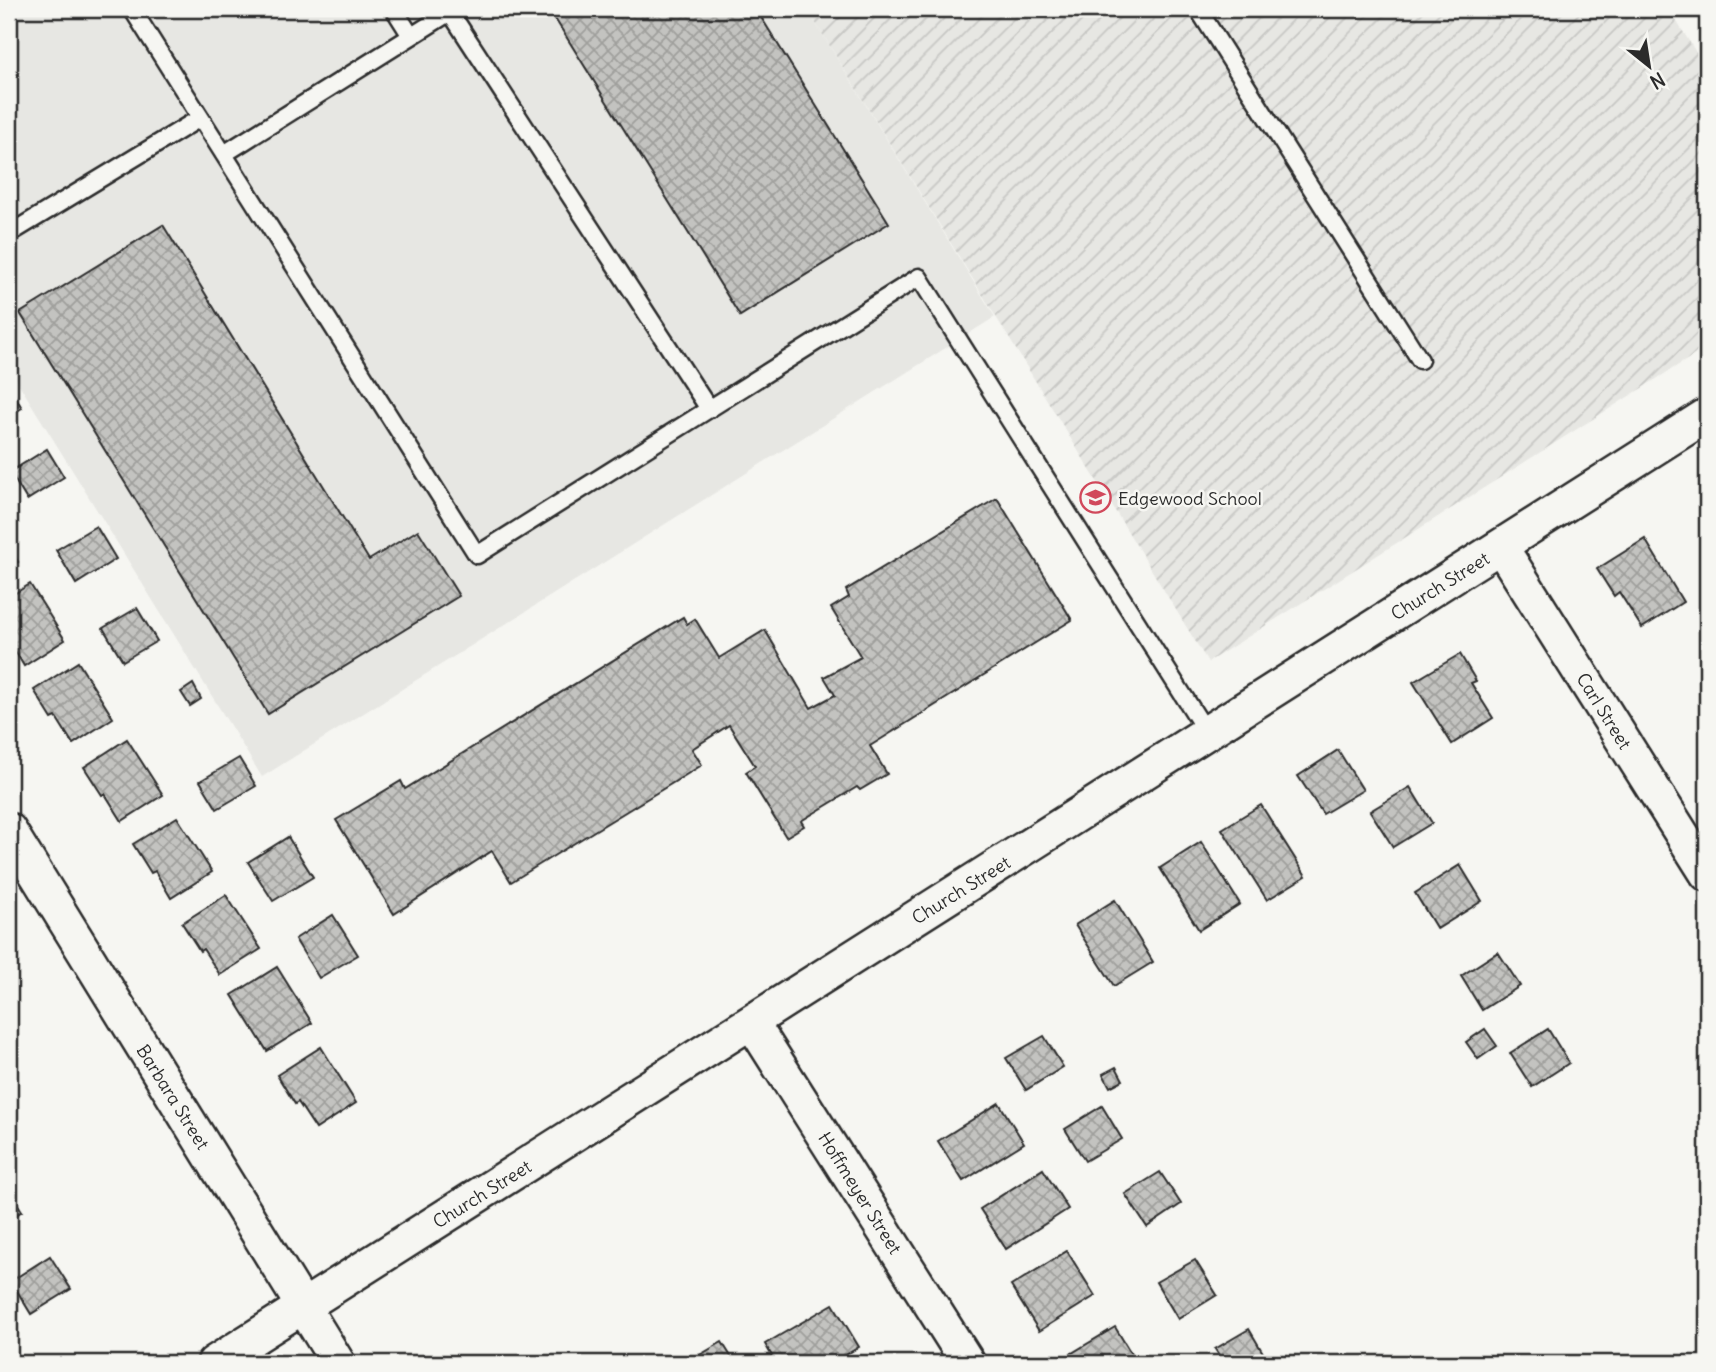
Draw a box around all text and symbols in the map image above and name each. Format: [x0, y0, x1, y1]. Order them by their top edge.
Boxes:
north arrow [1614, 32, 1684, 102]
text: N [1646, 67, 1669, 94]
school or university icon: Edgewood School [1078, 481, 1112, 515]
place label: Edgewood School [1118, 487, 1262, 510]
street label: Church Street [1387, 547, 1493, 625]
street label: Carl Street [1572, 669, 1636, 753]
street label: Church Street [908, 851, 1014, 929]
street label: Barbara Street [132, 1040, 214, 1154]
street label: Hoffmeyer Street [813, 1128, 907, 1258]
street label: Church Street [429, 1155, 535, 1233]

